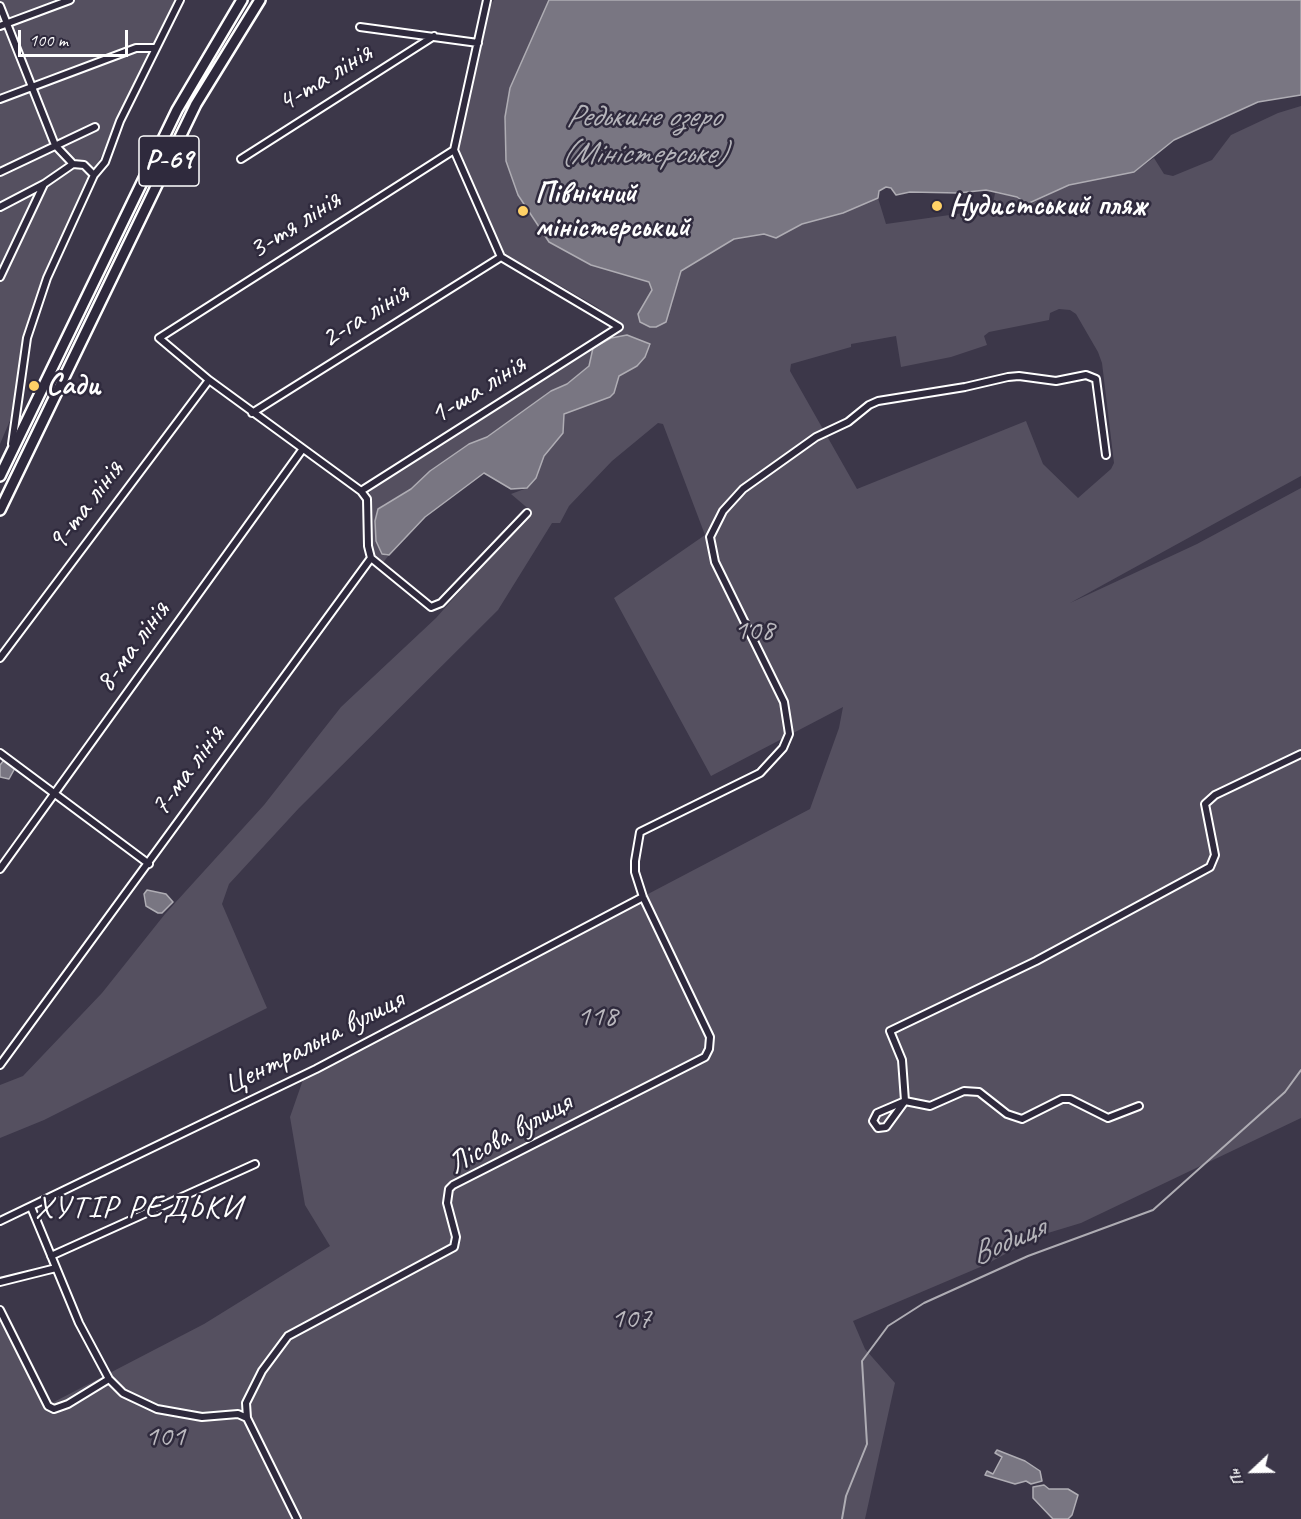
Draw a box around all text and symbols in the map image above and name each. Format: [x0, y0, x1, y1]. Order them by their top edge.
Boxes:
scale bar [21, 18, 130, 56]
text: 100 m [29, 29, 68, 51]
street label: 4-та лінія [271, 35, 379, 121]
water label: Редькине озеро (Міністерське) [560, 99, 726, 174]
road number: Р-69 [139, 136, 199, 186]
place label: Північний міністерський [535, 176, 690, 246]
street label: 3-тя лінія [242, 182, 348, 268]
place label: Нудистський пляж [949, 188, 1146, 224]
marker: Нудистський пляж [930, 199, 944, 213]
marker: Північний міністерський [516, 204, 530, 218]
street label: 2-га лінія [314, 275, 416, 357]
street label: 1-ша лінія [423, 347, 533, 433]
place label: Сади [46, 368, 100, 404]
marker: Сади [27, 379, 41, 393]
street label: 9-та лінія [40, 453, 132, 559]
street label: 8-ма лінія [88, 594, 178, 700]
park label: 108 [734, 613, 774, 649]
street label: 7-ма лінія [143, 718, 233, 824]
street label: Центральна вулиця [218, 982, 410, 1104]
park label: 118 [577, 999, 617, 1035]
street label: Лісова вулиця [442, 1085, 578, 1183]
district label: ХУТІР РЕДЬКИ [35, 1190, 243, 1228]
water label: Водиця [965, 1209, 1051, 1275]
park label: 107 [611, 1301, 651, 1337]
park label: 101 [145, 1419, 185, 1455]
north arrow [1223, 1441, 1283, 1501]
text: Пн [1224, 1466, 1249, 1489]

